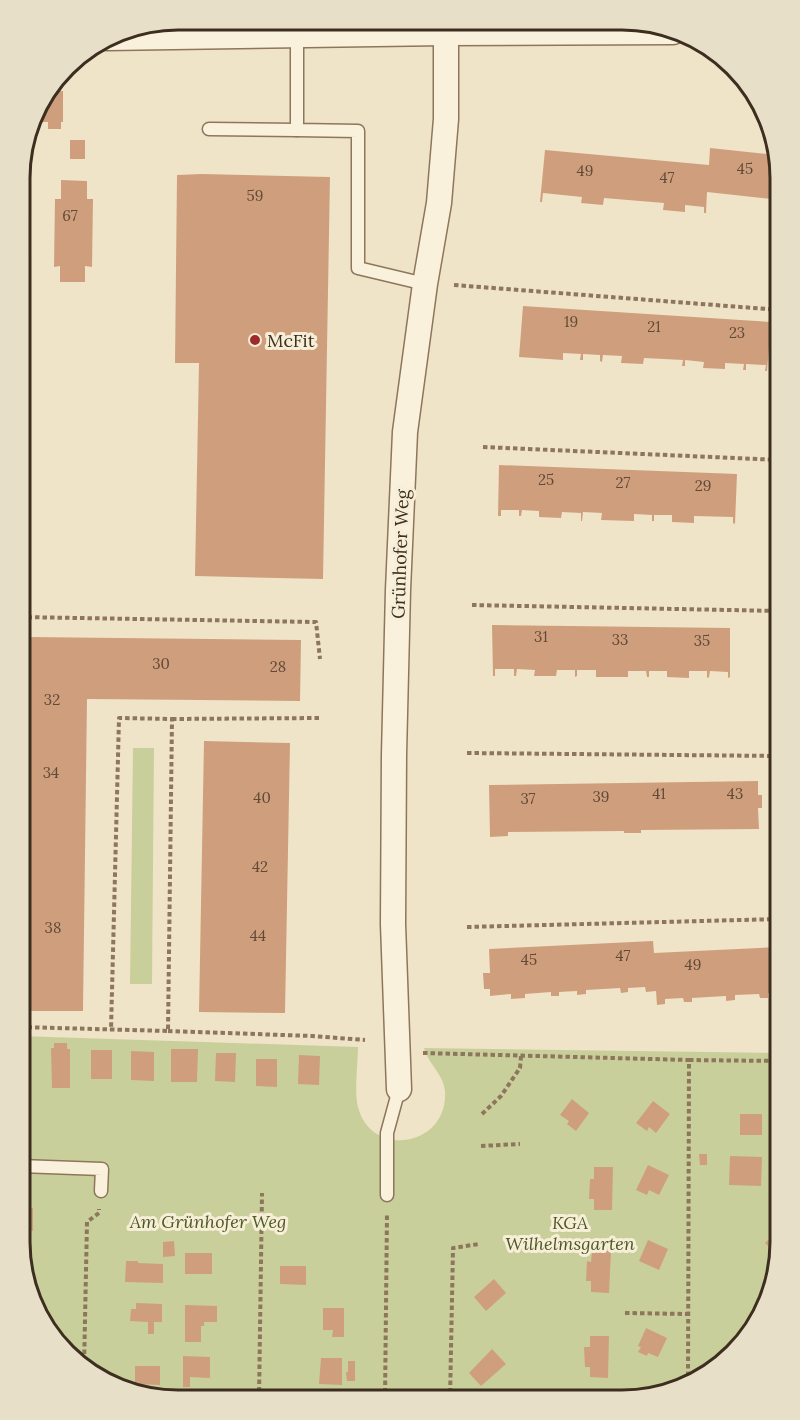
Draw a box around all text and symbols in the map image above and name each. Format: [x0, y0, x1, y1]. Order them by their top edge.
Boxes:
house number: 45 [737, 159, 753, 178]
house number: 49 [577, 161, 593, 180]
house number: 47 [659, 168, 675, 187]
house number: 59 [247, 186, 263, 205]
house number: 67 [62, 206, 78, 225]
house number: 19 [564, 312, 578, 331]
house number: 21 [647, 317, 661, 336]
house number: 23 [729, 323, 745, 342]
place label: McFit [267, 329, 315, 352]
marker: McFit [248, 333, 262, 347]
house number: 25 [538, 470, 554, 489]
house number: 27 [616, 473, 631, 492]
house number: 29 [695, 476, 711, 495]
street label: Grünhofer Weg [386, 488, 414, 619]
house number: 31 [534, 627, 548, 646]
house number: 33 [612, 630, 628, 649]
house number: 35 [694, 631, 710, 650]
house number: 30 [152, 654, 170, 673]
house number: 28 [270, 657, 286, 676]
house number: 32 [44, 690, 60, 709]
house number: 34 [43, 763, 59, 782]
house number: 41 [652, 784, 666, 803]
house number: 43 [727, 784, 743, 803]
house number: 39 [592, 787, 610, 806]
house number: 40 [253, 788, 271, 807]
house number: 37 [521, 789, 536, 808]
house number: 42 [252, 857, 268, 876]
house number: 38 [45, 918, 61, 937]
house number: 44 [250, 926, 266, 945]
house number: 47 [615, 946, 631, 965]
house number: 45 [521, 950, 537, 969]
house number: 49 [685, 955, 701, 974]
park label: Am Grünhofer Weg [129, 1210, 286, 1233]
park label: KGA Wilhelmsgarten [505, 1211, 635, 1255]

